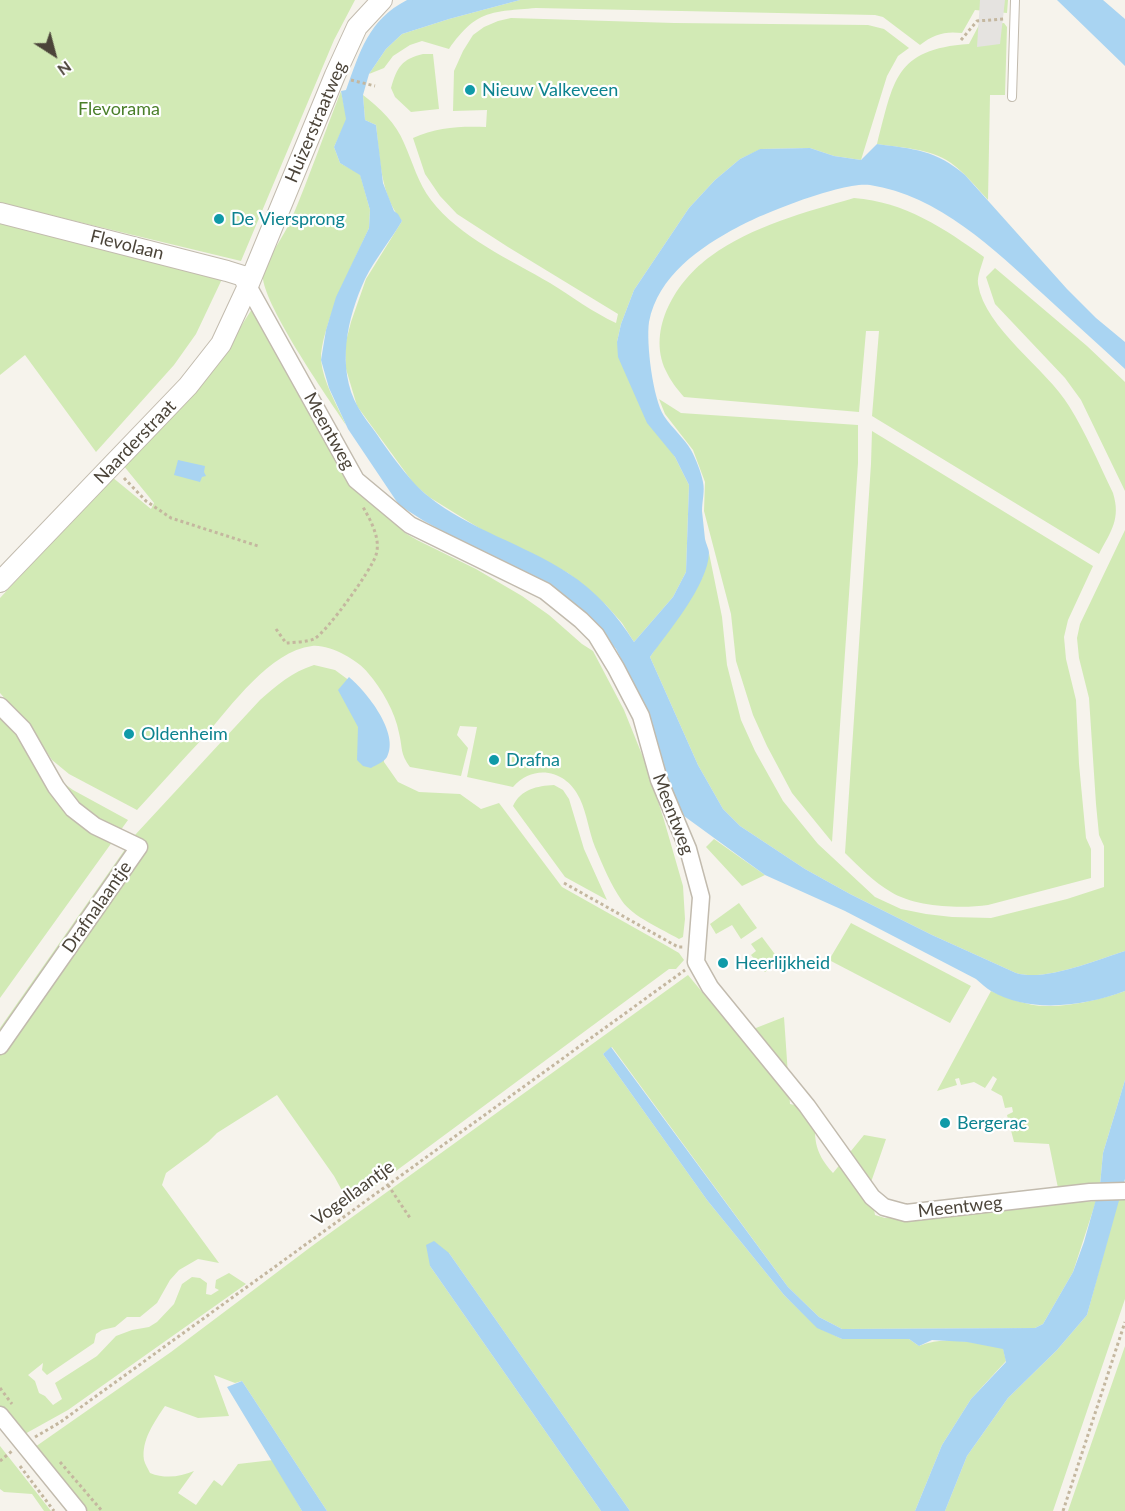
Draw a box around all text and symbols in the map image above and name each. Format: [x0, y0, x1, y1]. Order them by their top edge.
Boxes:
north arrow [24, 24, 84, 84]
text: N [54, 58, 75, 80]
street label: Huizerstraatweg [281, 58, 351, 186]
place label: Nieuw Valkeveen [482, 79, 618, 101]
marker: Nieuw Valkeveen [463, 83, 477, 97]
park label: Flevorama [78, 98, 160, 120]
place label: De Viersprong [231, 208, 345, 230]
marker: De Viersprong [212, 212, 226, 226]
street label: Flevolaan [88, 225, 166, 265]
street label: Meentweg [299, 389, 359, 473]
street label: Naarderstraat [90, 395, 180, 489]
place label: Oldenheim [141, 723, 228, 745]
marker: Oldenheim [122, 727, 136, 741]
place label: Drafna [506, 749, 560, 771]
marker: Drafna [487, 753, 501, 767]
street label: Meentweg [648, 771, 698, 857]
street label: Drafnalaantje [58, 857, 136, 957]
place label: Heerlijkheid [735, 952, 830, 974]
marker: Heerlijkheid [716, 956, 730, 970]
place label: Bergerac [957, 1112, 1027, 1134]
marker: Bergerac [938, 1116, 952, 1130]
street label: Vogellaantje [308, 1156, 398, 1230]
street label: Meentweg [917, 1192, 1003, 1222]

